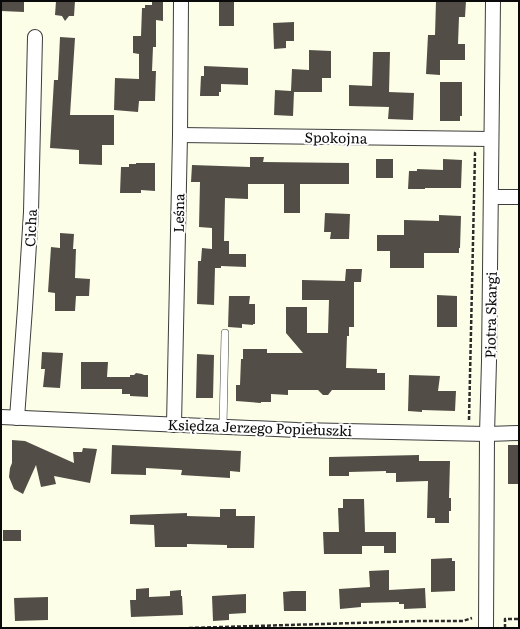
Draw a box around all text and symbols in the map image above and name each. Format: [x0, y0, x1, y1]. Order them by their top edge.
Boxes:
street label: Spokojna [304, 126, 368, 148]
street label: Leśna [168, 193, 188, 233]
street label: Cicha [19, 208, 41, 248]
street label: Piotra Skargi [479, 271, 501, 359]
street label: Księdza Jerzego Popiełuszki [167, 414, 353, 440]

